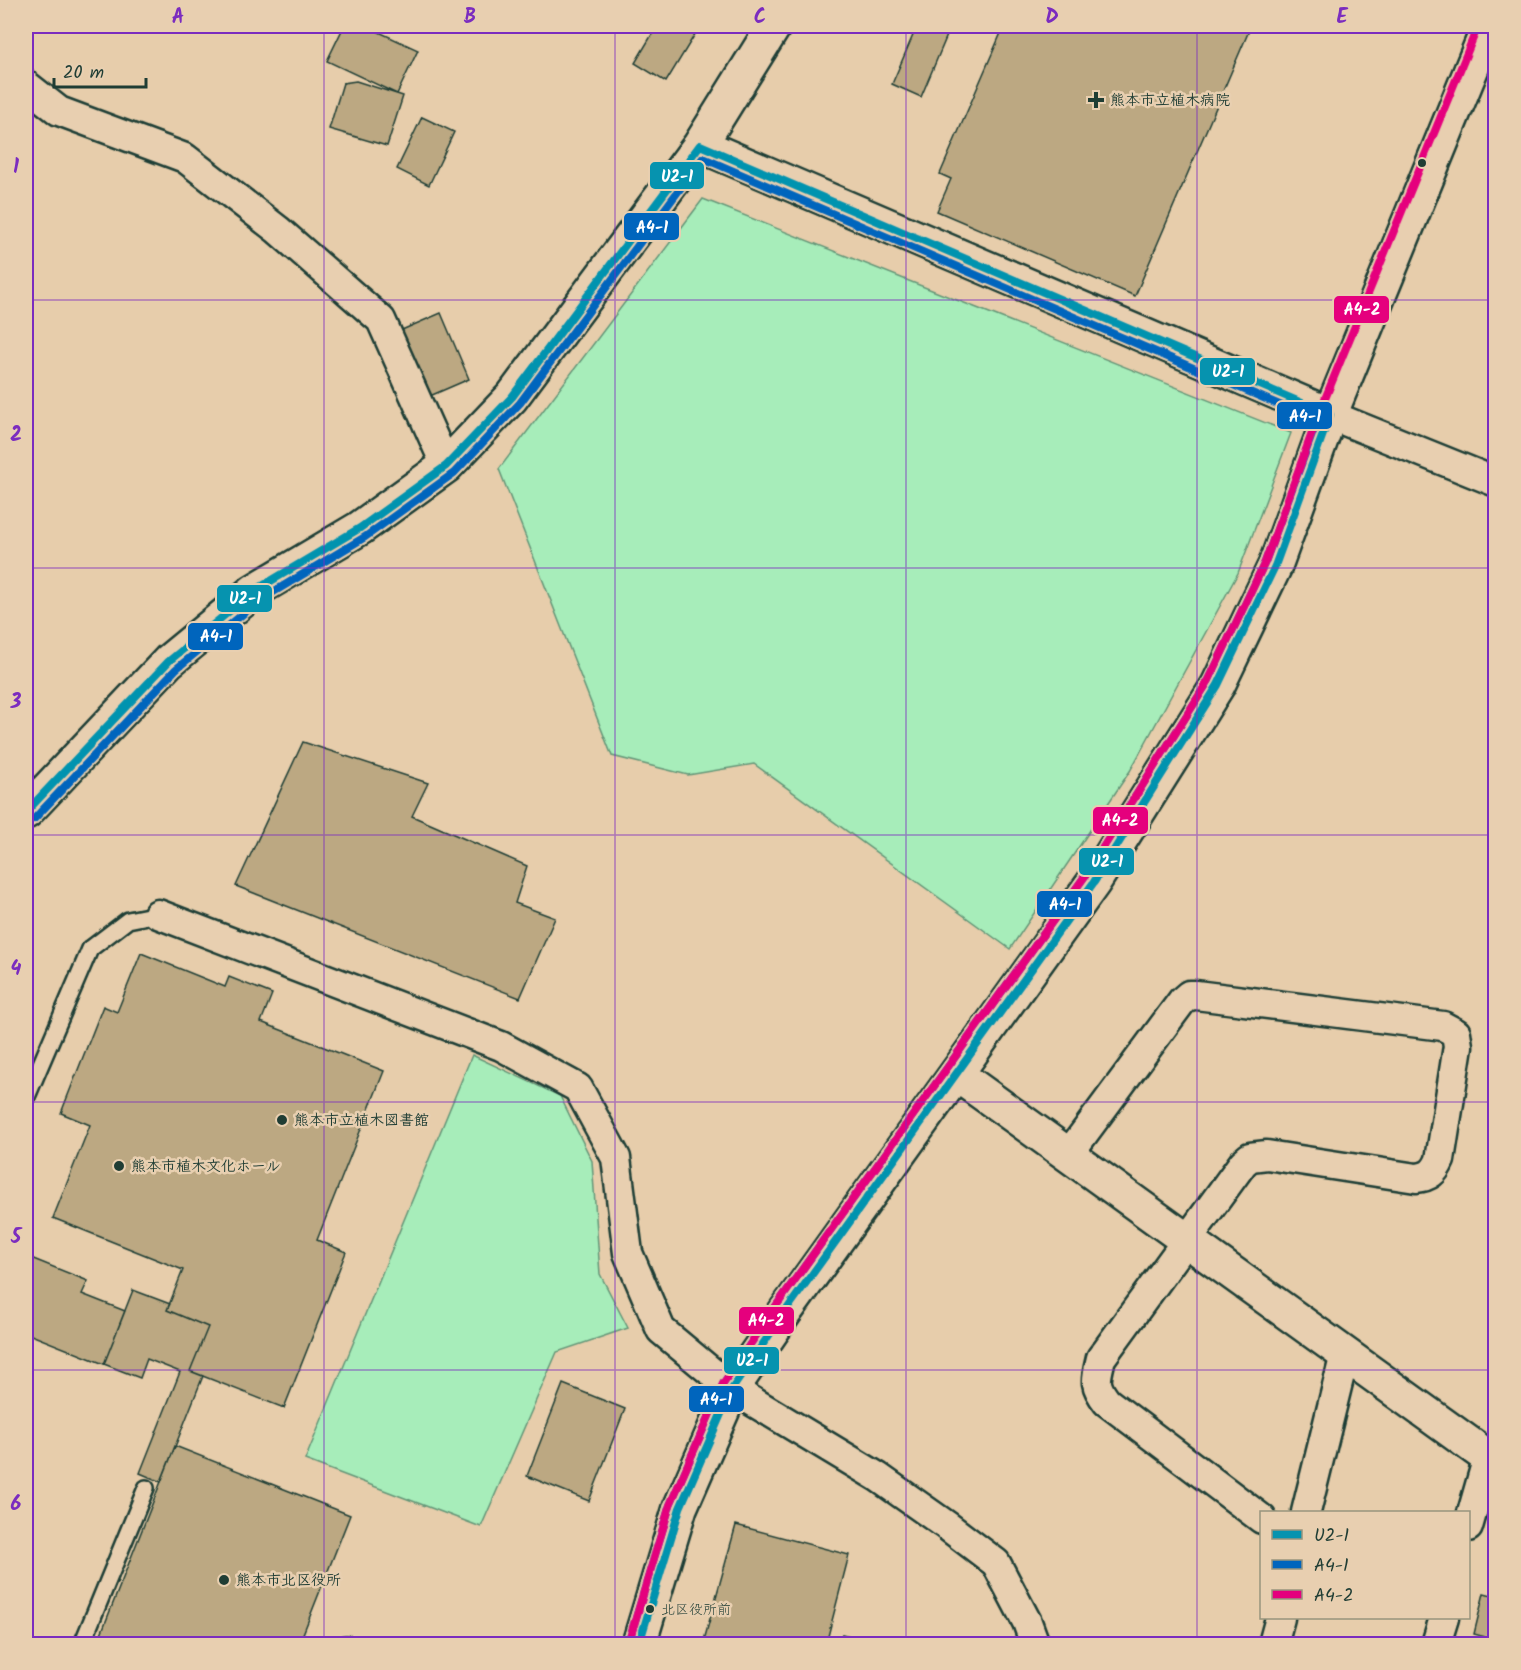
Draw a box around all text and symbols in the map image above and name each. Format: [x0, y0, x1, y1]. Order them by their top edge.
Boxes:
text: A [172, 2, 184, 34]
text: B [464, 2, 476, 34]
text: C [754, 2, 766, 34]
text: D [1045, 2, 1059, 34]
text: E [1336, 2, 1348, 34]
scale bar [54, 51, 146, 89]
text: 20 m [63, 59, 104, 88]
place label: 熊本市立植木病院 [1110, 89, 1230, 113]
marker: 熊本市立植木病院 [1087, 91, 1105, 109]
text: 1 [13, 152, 19, 184]
unlabelled marker [1416, 157, 1428, 169]
line badge: U2-1 [649, 161, 705, 190]
text: U2-1 [661, 165, 693, 190]
line badge: A4-1 [623, 212, 680, 241]
text: A4-1 [636, 216, 668, 241]
line badge: A4-2 [1333, 295, 1390, 324]
text: A4-2 [1344, 298, 1380, 323]
line badge: U2-1 [1199, 357, 1256, 386]
text: U2-1 [1212, 360, 1244, 385]
line badge: A4-1 [1276, 401, 1333, 430]
text: A4-1 [1289, 405, 1321, 430]
text: 2 [10, 420, 22, 452]
line badge: U2-1 [216, 584, 273, 613]
text: U2-1 [229, 587, 261, 612]
line badge: A4-1 [187, 622, 244, 651]
text: A4-1 [200, 625, 232, 650]
text: 3 [10, 687, 22, 719]
line badge: A4-2 [1092, 806, 1149, 835]
text: A4-2 [1102, 809, 1138, 834]
line badge: U2-1 [1078, 847, 1135, 876]
text: U2-1 [1091, 850, 1123, 875]
line badge: A4-1 [1036, 890, 1093, 918]
text: A4-1 [1049, 893, 1081, 918]
text: 4 [11, 954, 22, 986]
place label: 熊本市立植木図書館 [294, 1109, 429, 1133]
marker: 熊本市立植木図書館 [275, 1113, 289, 1127]
place label: 熊本市植木文化ホール [131, 1155, 280, 1179]
marker: 熊本市植木文化ホール [112, 1159, 126, 1173]
text: 5 [10, 1222, 23, 1254]
line badge: A4-2 [738, 1306, 795, 1335]
text: A4-2 [748, 1309, 784, 1334]
line badge: U2-1 [723, 1346, 780, 1375]
text: U2-1 [736, 1349, 768, 1374]
line badge: A4-1 [688, 1385, 745, 1413]
text: A4-1 [700, 1388, 732, 1413]
text: 6 [11, 1489, 22, 1521]
legend [1260, 1511, 1470, 1619]
text: U2-1 [1314, 1522, 1349, 1551]
text: A4-1 [1314, 1552, 1349, 1581]
place label: 熊本市北区役所 [236, 1569, 341, 1593]
marker: 熊本市北区役所 [217, 1573, 231, 1587]
text: A4-2 [1314, 1582, 1354, 1611]
place label: 北区役所前 [661, 1599, 731, 1621]
marker: 北区役所前 [644, 1603, 656, 1615]

